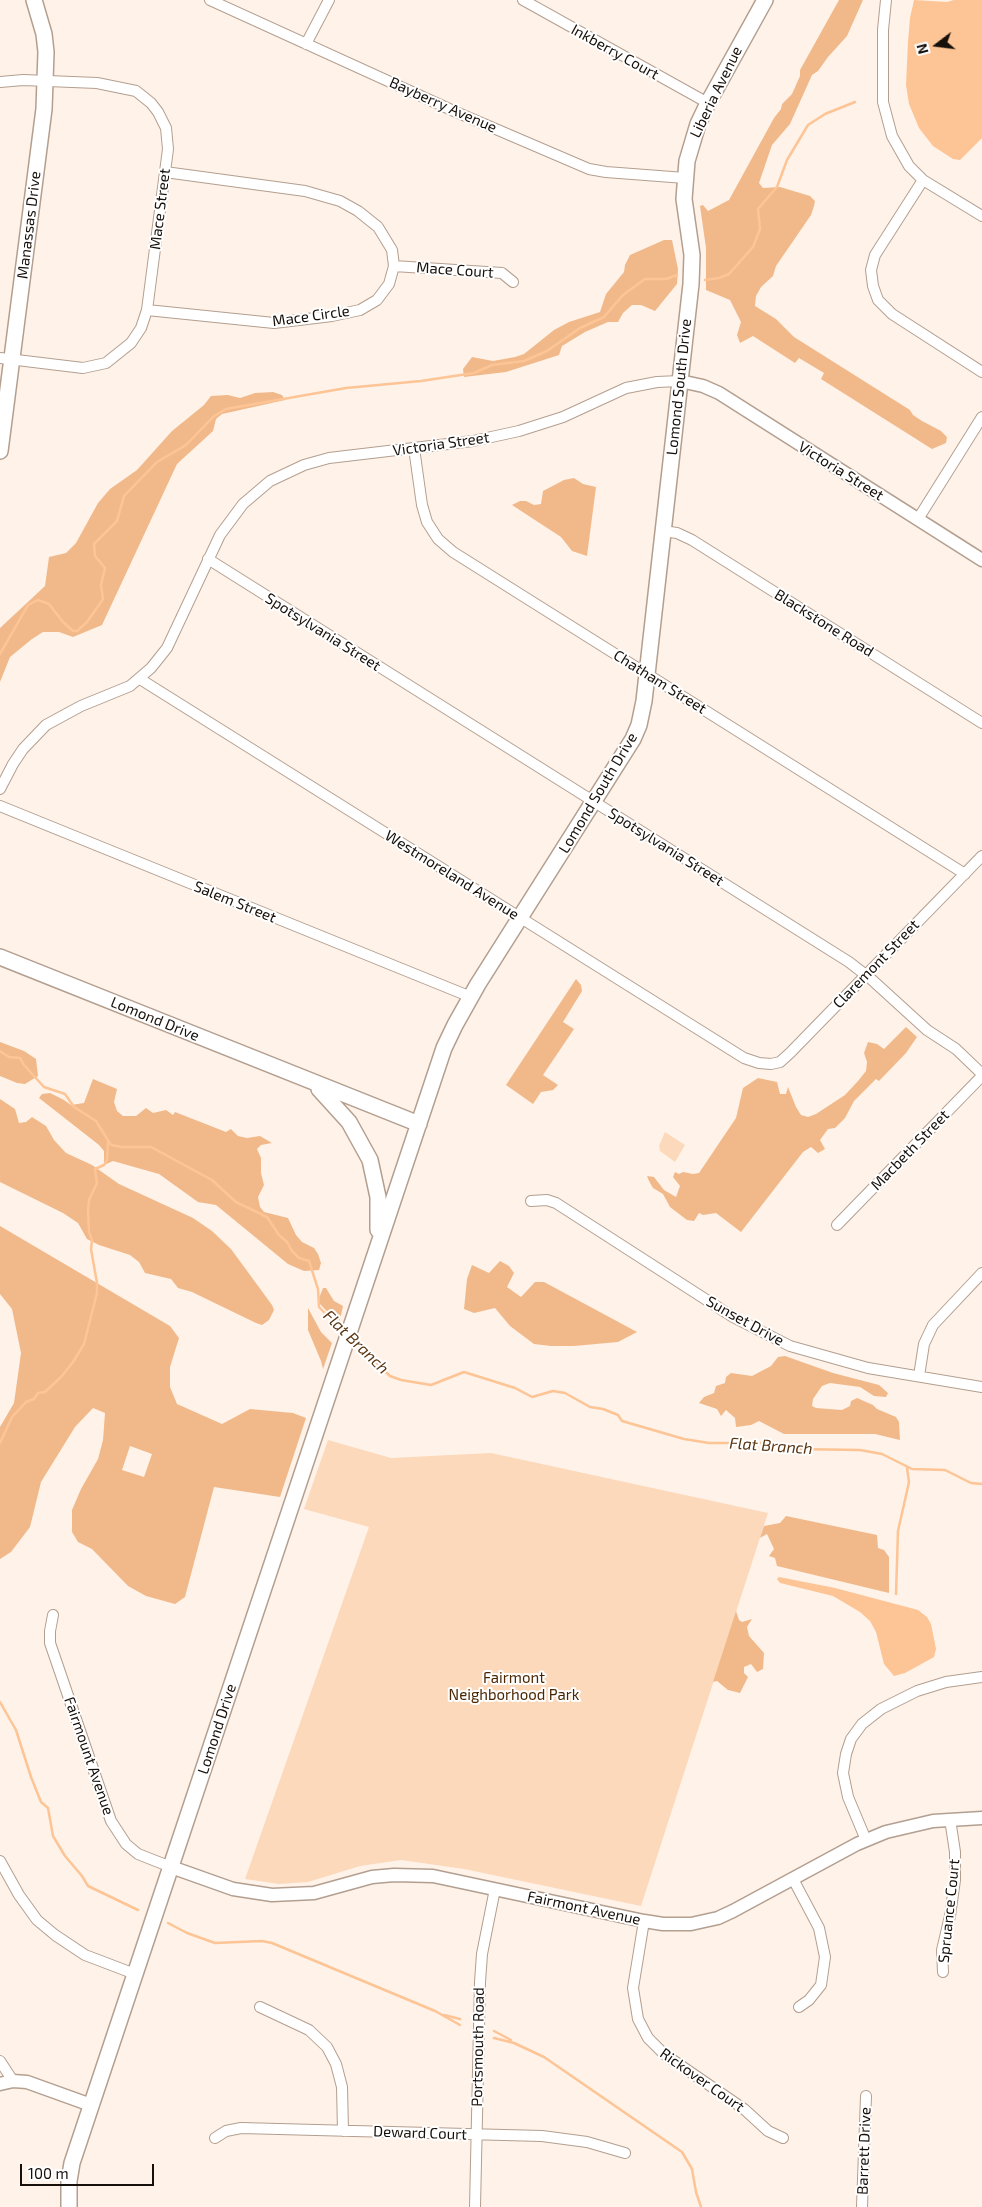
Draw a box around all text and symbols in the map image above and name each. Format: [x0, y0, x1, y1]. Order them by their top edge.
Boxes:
street label: Inkberry Court [568, 20, 662, 84]
north arrow [912, 20, 962, 70]
text: N [913, 42, 932, 56]
street label: Liberia Avenue [686, 43, 746, 141]
street label: Bayberry Avenue [387, 73, 499, 137]
street label: Mace Street [146, 167, 174, 251]
street label: Manassas Drive [13, 170, 45, 280]
street label: Mace Court [416, 258, 494, 282]
street label: Mace Circle [271, 302, 351, 330]
street label: Lomond South Drive [663, 318, 695, 456]
street label: Victoria Street [392, 428, 490, 460]
street label: Victoria Street [795, 438, 887, 504]
street label: Blackstone Road [771, 585, 877, 661]
street label: Spotsylvania Street [262, 589, 384, 675]
street label: Chatham Street [610, 646, 710, 718]
street label: Lomond South Drive [555, 729, 641, 857]
street label: Spotsylvania Street [605, 804, 727, 890]
street label: Westmoreland Avenue [382, 826, 522, 924]
street label: Salem Street [191, 877, 279, 927]
street label: Claremont Street [829, 916, 923, 1012]
street label: Lomond Drive [108, 993, 202, 1045]
street label: Macbeth Street [867, 1106, 953, 1194]
street label: Sunset Drive [703, 1292, 787, 1350]
water label: Flat Branch [319, 1306, 393, 1378]
water label: Flat Branch [729, 1434, 813, 1458]
park label: Fairmont Neighborhood Park [449, 1669, 579, 1704]
street label: Lomond Drive [194, 1681, 240, 1777]
street label: Fairmount Avenue [60, 1694, 118, 1818]
street label: Spruance Court [935, 1858, 963, 1964]
street label: Fairmont Avenue [526, 1887, 642, 1929]
street label: Portsmouth Road [468, 1987, 488, 2107]
street label: Rickover Court [656, 2044, 748, 2116]
street label: Barrett Drive [853, 2107, 875, 2195]
street label: Deward Court [373, 2122, 467, 2144]
scale bar [22, 2154, 156, 2186]
text: 100 m [28, 2164, 69, 2182]

